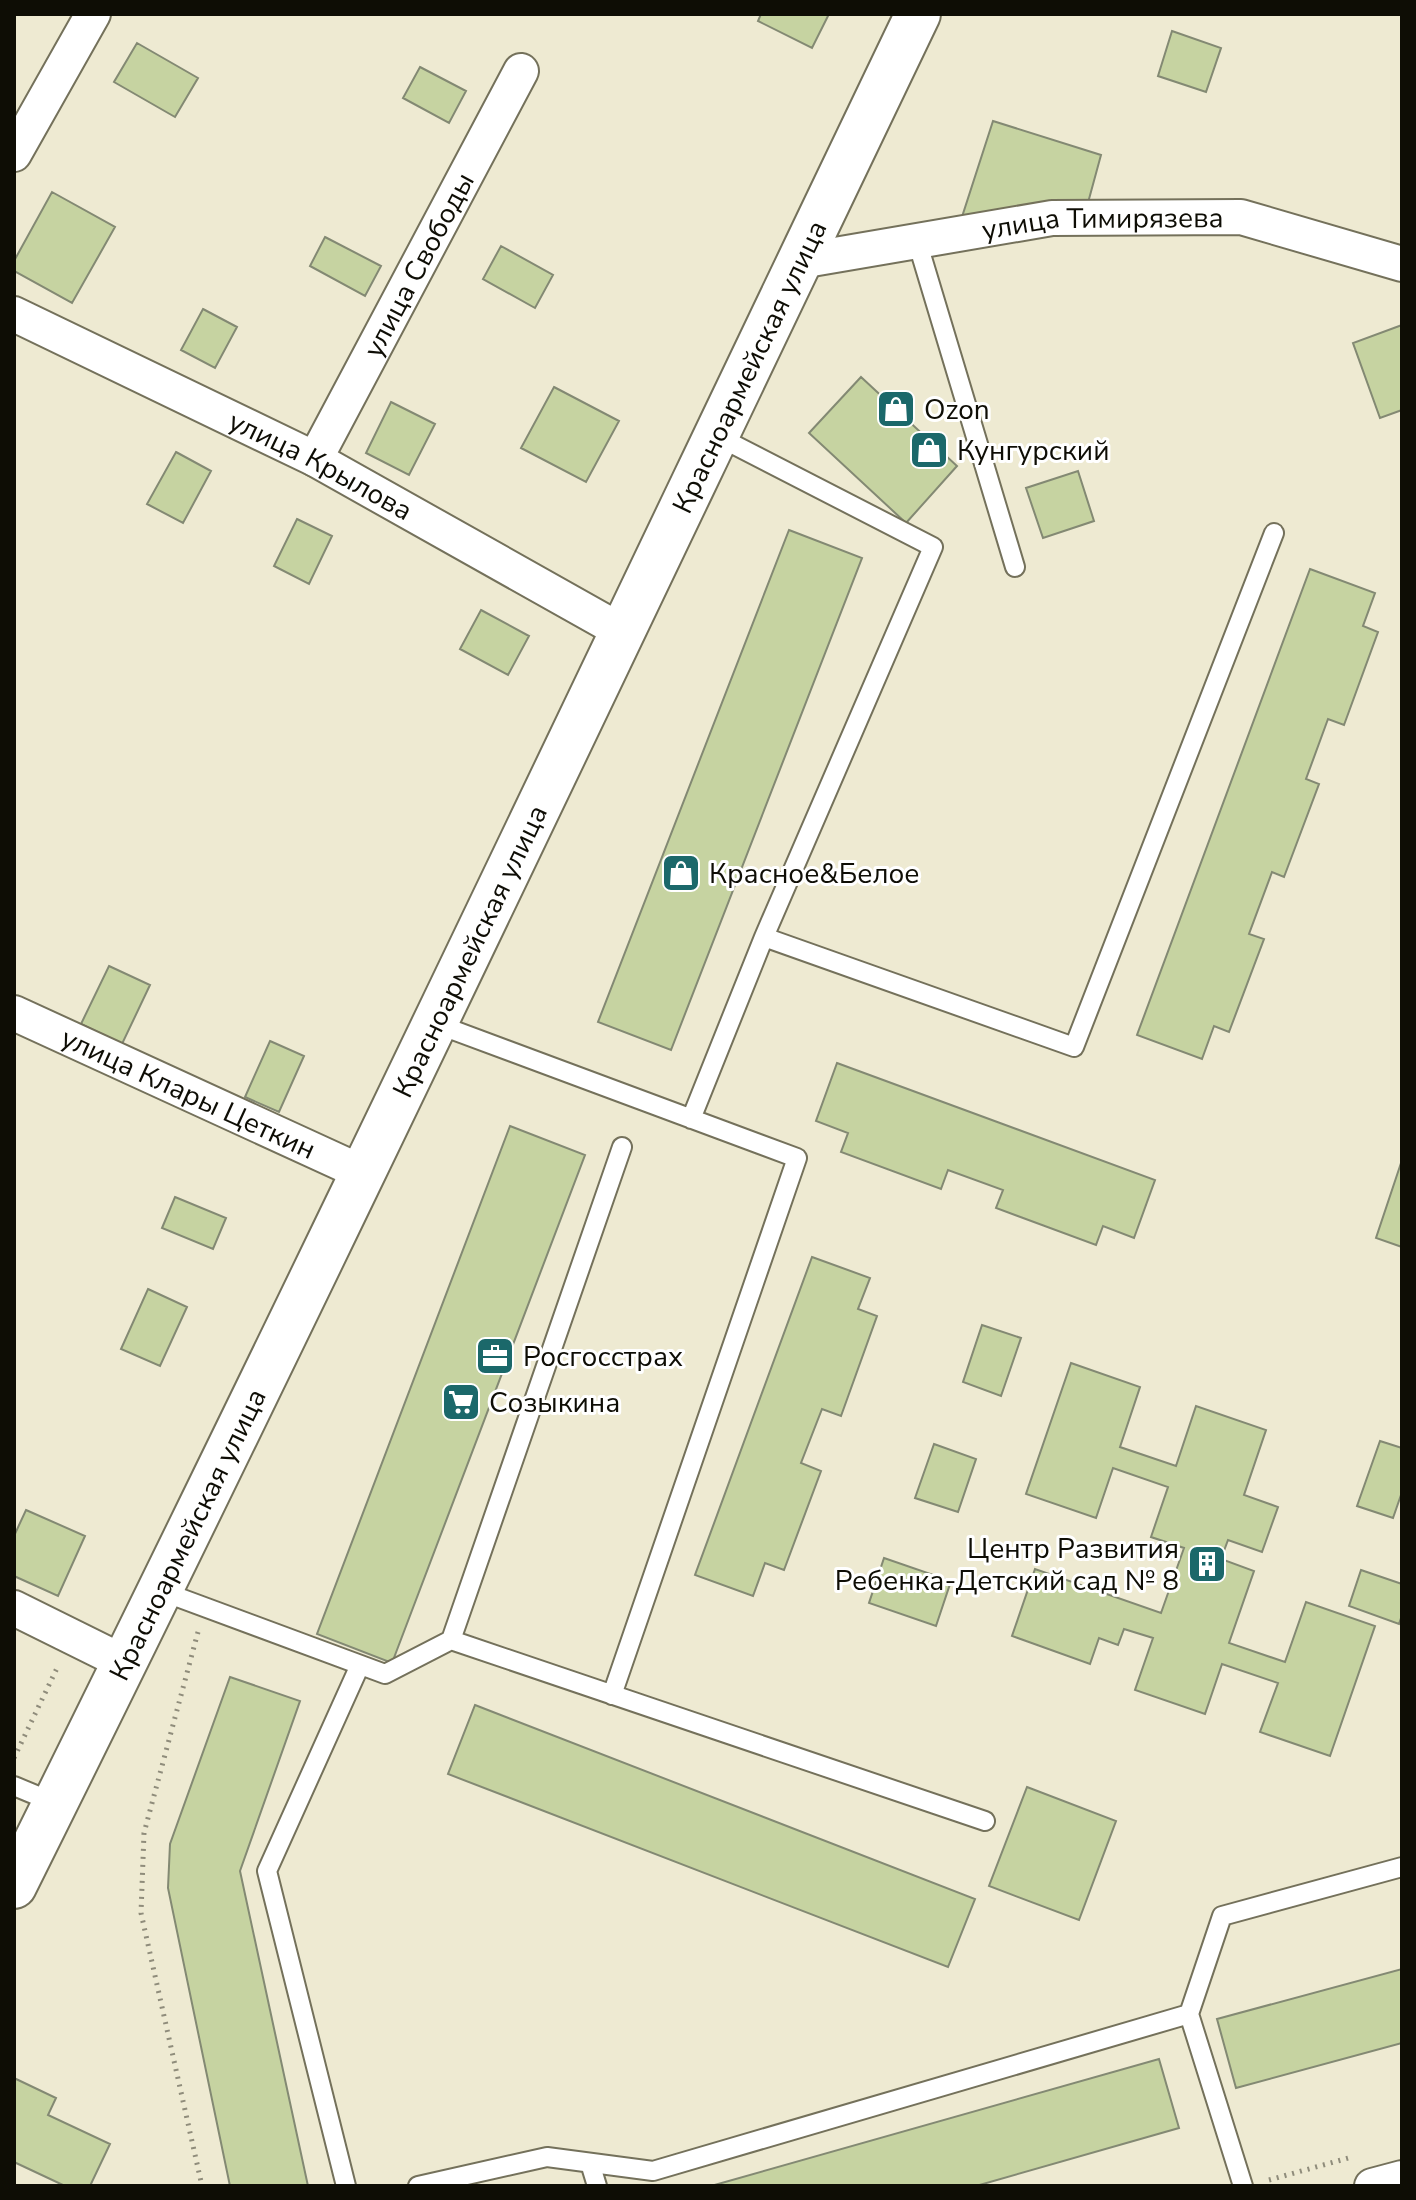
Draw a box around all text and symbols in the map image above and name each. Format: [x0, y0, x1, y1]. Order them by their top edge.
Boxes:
street label: улица Свободы [354, 166, 484, 364]
street label: улица Тимирязева [979, 199, 1224, 250]
street label: Красноармейская улица [664, 214, 836, 520]
shop icon: Ozon [875, 388, 917, 430]
place label: Ozon [924, 391, 990, 429]
street label: улица Крылова [222, 402, 419, 530]
shop icon: Кунгурский [908, 429, 950, 471]
place label: Кунгурский [957, 432, 1110, 470]
street label: Красноармейская улица [384, 799, 557, 1104]
shop icon: Красное&Белое [660, 852, 702, 894]
place label: Красное&Белое [709, 855, 920, 893]
street label: улица Клары Цеткин [55, 1019, 321, 1169]
office icon: Росгосстрах [474, 1335, 516, 1377]
place label: Росгосстрах [523, 1338, 683, 1376]
supermarket icon: Созыкина [440, 1381, 482, 1423]
street label: Красноармейская улица [101, 1383, 276, 1687]
place label: Созыкина [489, 1384, 620, 1422]
place label: Центр Развития Ребенка-Детский сад № 8 [835, 1530, 1179, 1600]
building icon: Центр Развития Ребенка-Детский сад № 8 [1186, 1543, 1228, 1585]

